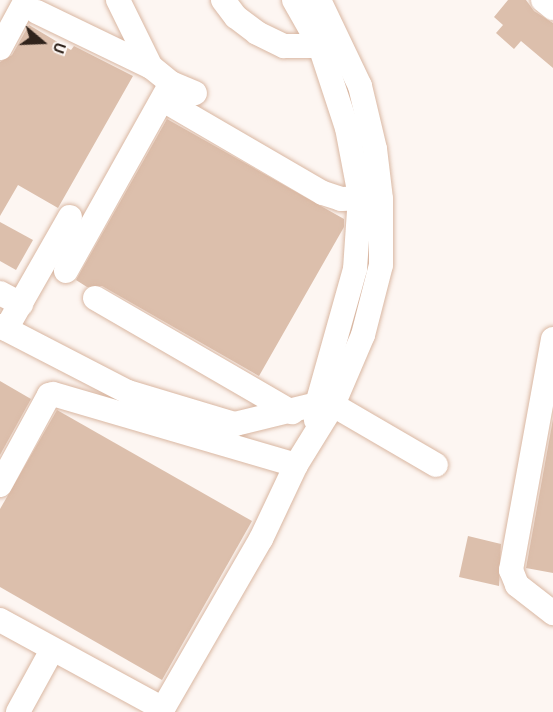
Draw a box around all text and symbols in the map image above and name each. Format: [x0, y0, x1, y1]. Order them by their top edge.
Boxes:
north arrow [12, 12, 72, 72]
text: U [50, 40, 68, 55]

